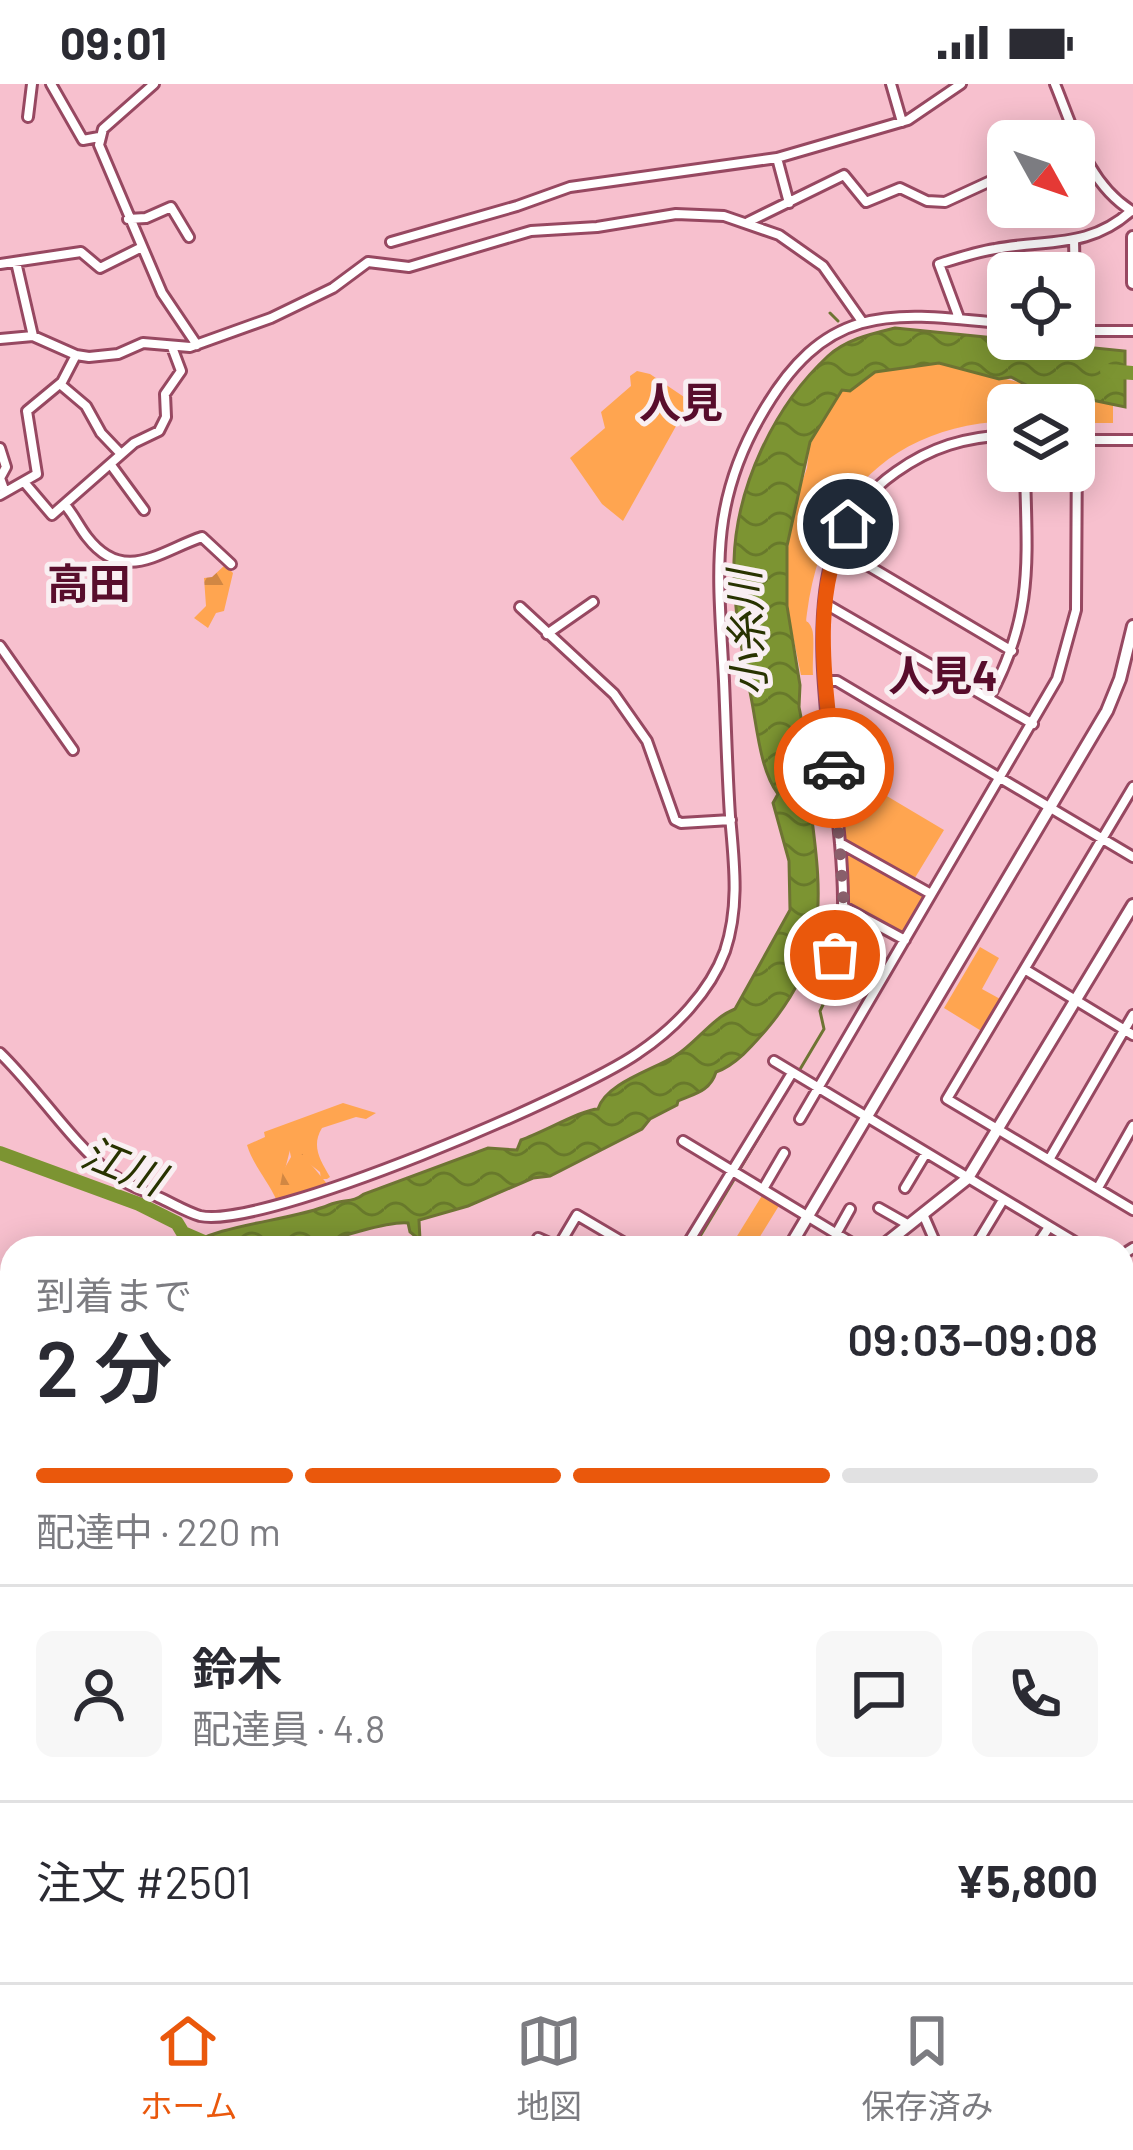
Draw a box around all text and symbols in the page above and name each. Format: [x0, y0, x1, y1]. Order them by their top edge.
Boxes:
text: 09:01 [60, 15, 167, 69]
north arrow [987, 120, 1095, 228]
map controls [987, 120, 1095, 492]
button: locate [987, 252, 1095, 360]
district label: 人見 [639, 376, 723, 426]
button: layers [987, 384, 1095, 492]
pin [797, 473, 899, 575]
icon: home [815, 491, 881, 557]
district label: 高田 [47, 557, 131, 607]
water label: 小糸川 [717, 565, 773, 697]
district label: 人見4 [888, 649, 998, 699]
courier [774, 708, 894, 828]
icon: car [801, 735, 867, 801]
pin [784, 904, 886, 1006]
icon: bag [802, 922, 868, 988]
water label: 江川 [75, 1125, 176, 1205]
text: 到着まで [36, 1271, 192, 1318]
text: 09:03–09:08 [847, 1311, 1098, 1365]
text: 2 分 [36, 1319, 173, 1413]
text: 配達中 · 220 m [36, 1507, 281, 1554]
button: person [36, 1631, 162, 1757]
button: chat [816, 1631, 942, 1757]
button: phone [972, 1631, 1098, 1757]
text: 鈴木 [192, 1640, 282, 1694]
text: 配達員 · 4.8 [192, 1704, 385, 1751]
text: ¥5,800 [955, 1853, 1098, 1907]
text: 注文 #2501 [36, 1854, 252, 1908]
tab: ホーム [139, 2008, 238, 2128]
tab: 地図 [516, 2008, 582, 2128]
tab: 保存済み [861, 2008, 993, 2128]

